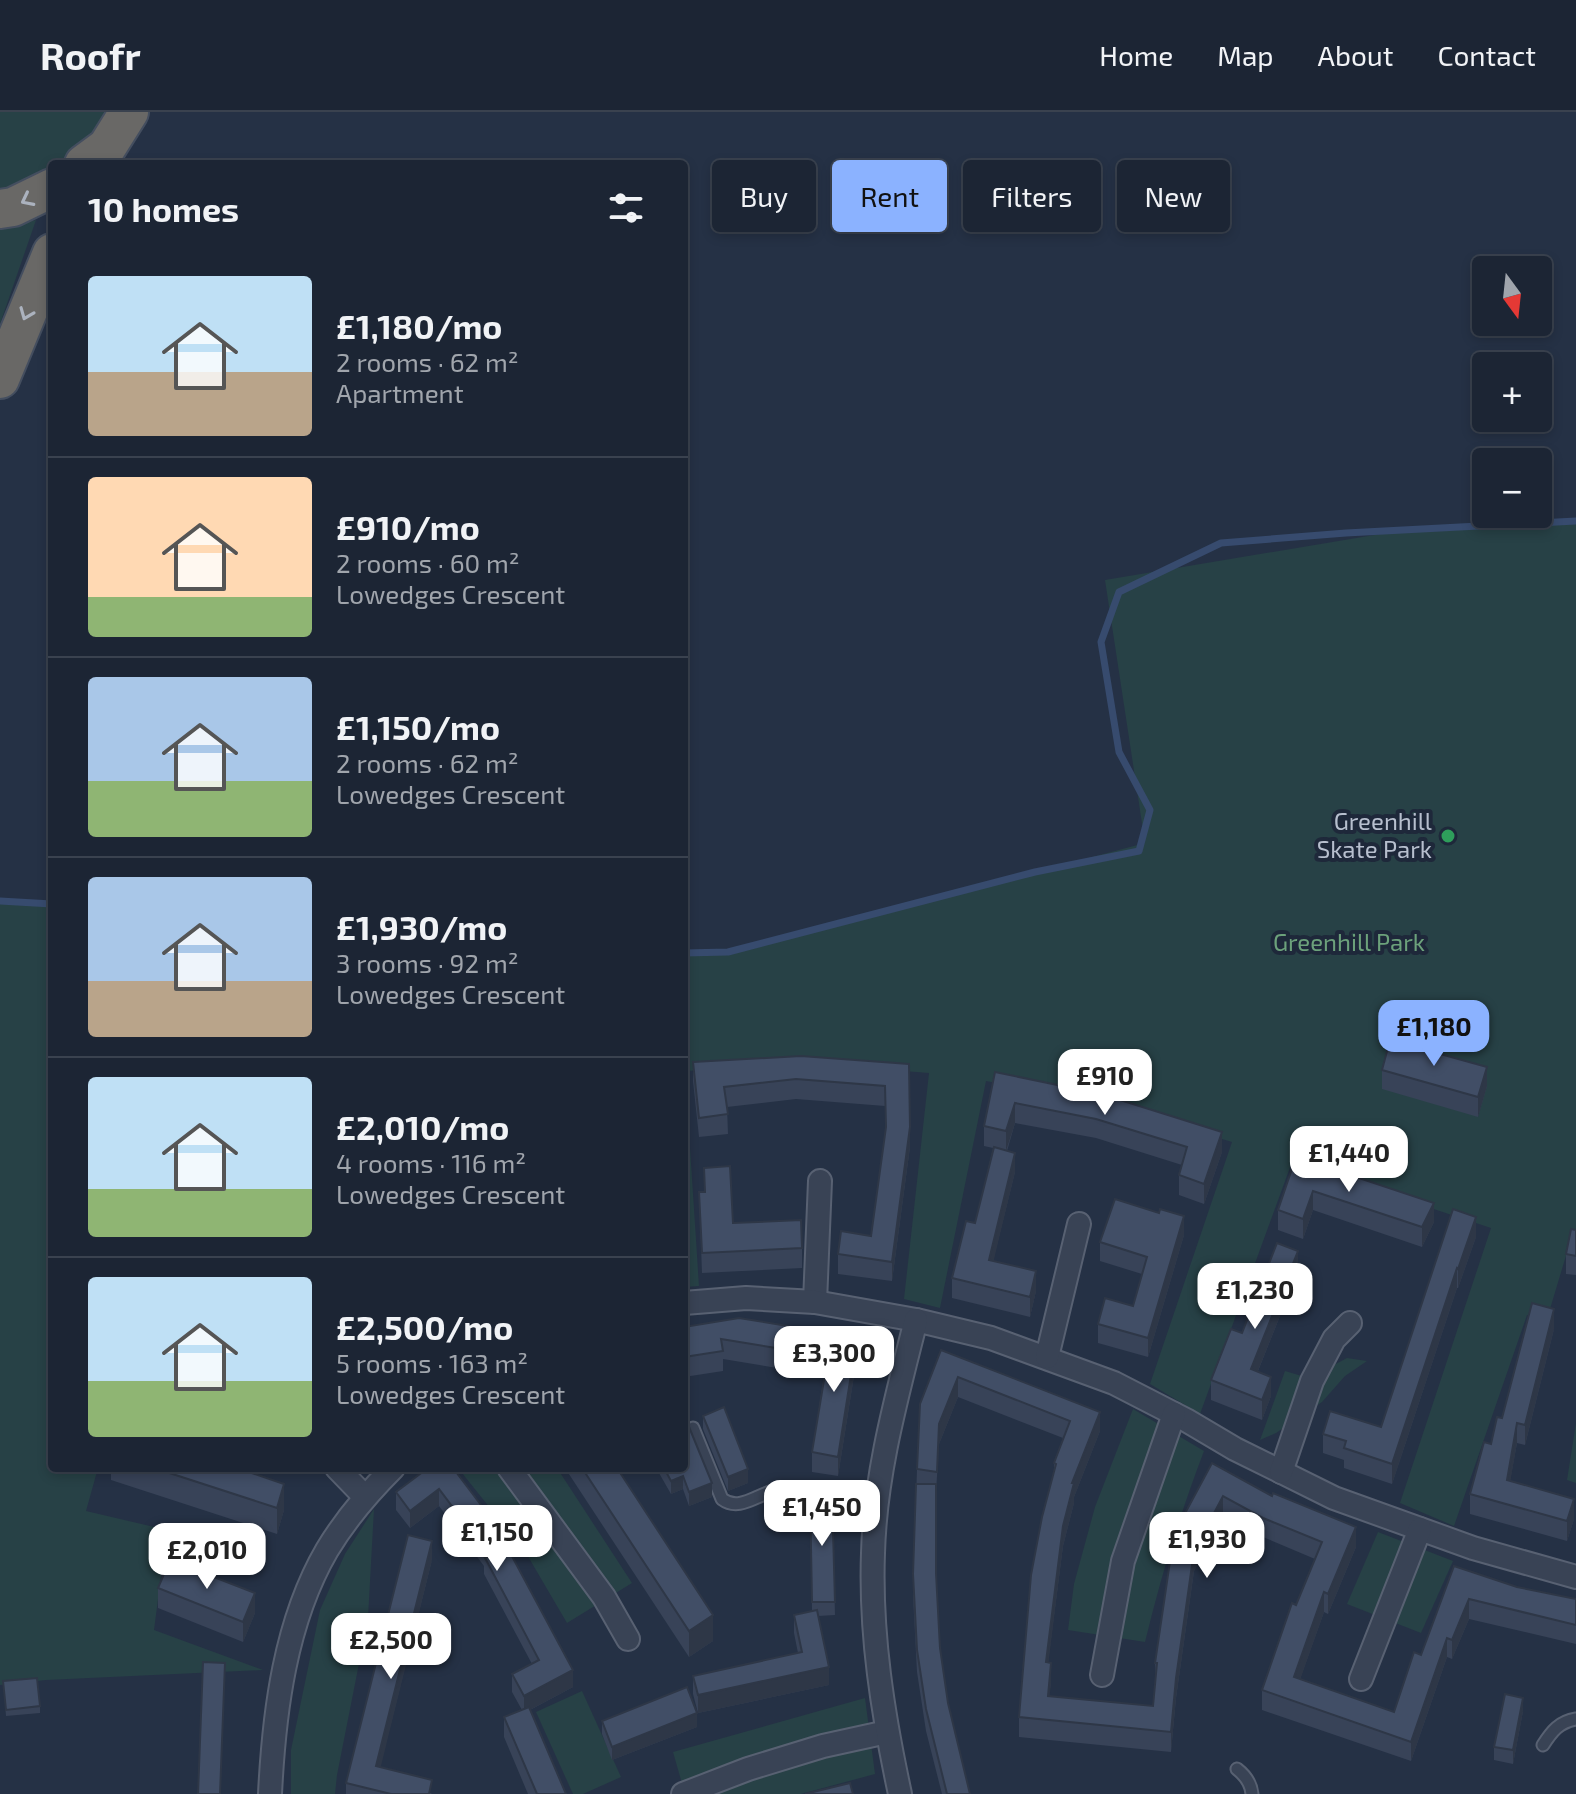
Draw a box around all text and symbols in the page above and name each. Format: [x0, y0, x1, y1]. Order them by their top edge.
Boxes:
text: Roofr [40, 32, 141, 78]
text: Home [1099, 38, 1173, 72]
text: Map [1217, 38, 1274, 72]
text: About [1318, 38, 1393, 72]
text: Contact [1437, 38, 1536, 72]
chip: Buy [712, 160, 816, 232]
chip: Rent [832, 160, 947, 232]
chip: Filters [963, 160, 1101, 232]
chip: New [1117, 160, 1230, 232]
icon: filters [604, 186, 648, 230]
text: 10 homes [88, 188, 239, 229]
one-way arrow [20, 191, 35, 206]
north arrow [1472, 256, 1552, 336]
map controls [1472, 256, 1552, 528]
text: £1,180/mo [336, 305, 502, 346]
one-way arrow [19, 306, 36, 320]
icon: home [152, 308, 248, 404]
text: 2 rooms · 62 m² [336, 346, 519, 377]
button: + [1472, 352, 1552, 432]
text: Apartment [336, 377, 464, 408]
button: − [1472, 448, 1552, 528]
text: £910/mo [336, 506, 480, 547]
icon: home [152, 509, 248, 605]
text: 2 rooms · 60 m² [336, 547, 520, 578]
text: Lowedges Crescent [336, 578, 565, 609]
text: £1,150/mo [336, 706, 500, 747]
icon: home [152, 709, 248, 805]
text: 2 rooms · 62 m² [336, 747, 519, 778]
text: Lowedges Crescent [336, 778, 565, 809]
place label: Greenhill Skate Park [1317, 806, 1432, 863]
marker: Greenhill Skate Park [1439, 827, 1457, 845]
text: £1,930/mo [336, 906, 507, 947]
icon: home [152, 909, 248, 1005]
park label: Greenhill Park [1273, 927, 1425, 956]
text: 3 rooms · 92 m² [336, 947, 518, 978]
text: Lowedges Crescent [336, 978, 565, 1009]
pin: £1,180 [1369, 1000, 1499, 1068]
text: £1,180 [1396, 1010, 1472, 1041]
pin: £910 [1058, 1049, 1152, 1117]
text: £910 [1076, 1059, 1134, 1090]
text: £2,010/mo [336, 1106, 509, 1147]
icon: home [152, 1109, 248, 1205]
pin: £1,440 [1284, 1126, 1414, 1194]
text: £1,440 [1308, 1136, 1390, 1167]
text: 4 rooms · 116 m² [336, 1147, 526, 1178]
text: Lowedges Crescent [336, 1178, 565, 1209]
pin: £1,230 [1190, 1263, 1320, 1331]
text: £1,230 [1215, 1273, 1295, 1304]
text: £2,500/mo [336, 1306, 513, 1347]
icon: home [152, 1309, 248, 1405]
pin: £3,300 [769, 1326, 899, 1394]
text: £3,300 [792, 1336, 876, 1367]
text: 5 rooms · 163 m² [336, 1347, 528, 1378]
text: Lowedges Crescent [336, 1378, 565, 1409]
pin: £1,450 [757, 1480, 887, 1548]
text: £1,450 [782, 1490, 862, 1521]
pin: £1,150 [432, 1505, 562, 1573]
pin: £1,930 [1142, 1512, 1272, 1580]
text: £1,150 [460, 1515, 534, 1546]
text: £1,930 [1167, 1522, 1247, 1553]
pin: £2,010 [142, 1523, 272, 1591]
text: £2,010 [167, 1533, 247, 1564]
pin: £2,500 [326, 1613, 456, 1681]
text: £2,500 [349, 1623, 433, 1654]

